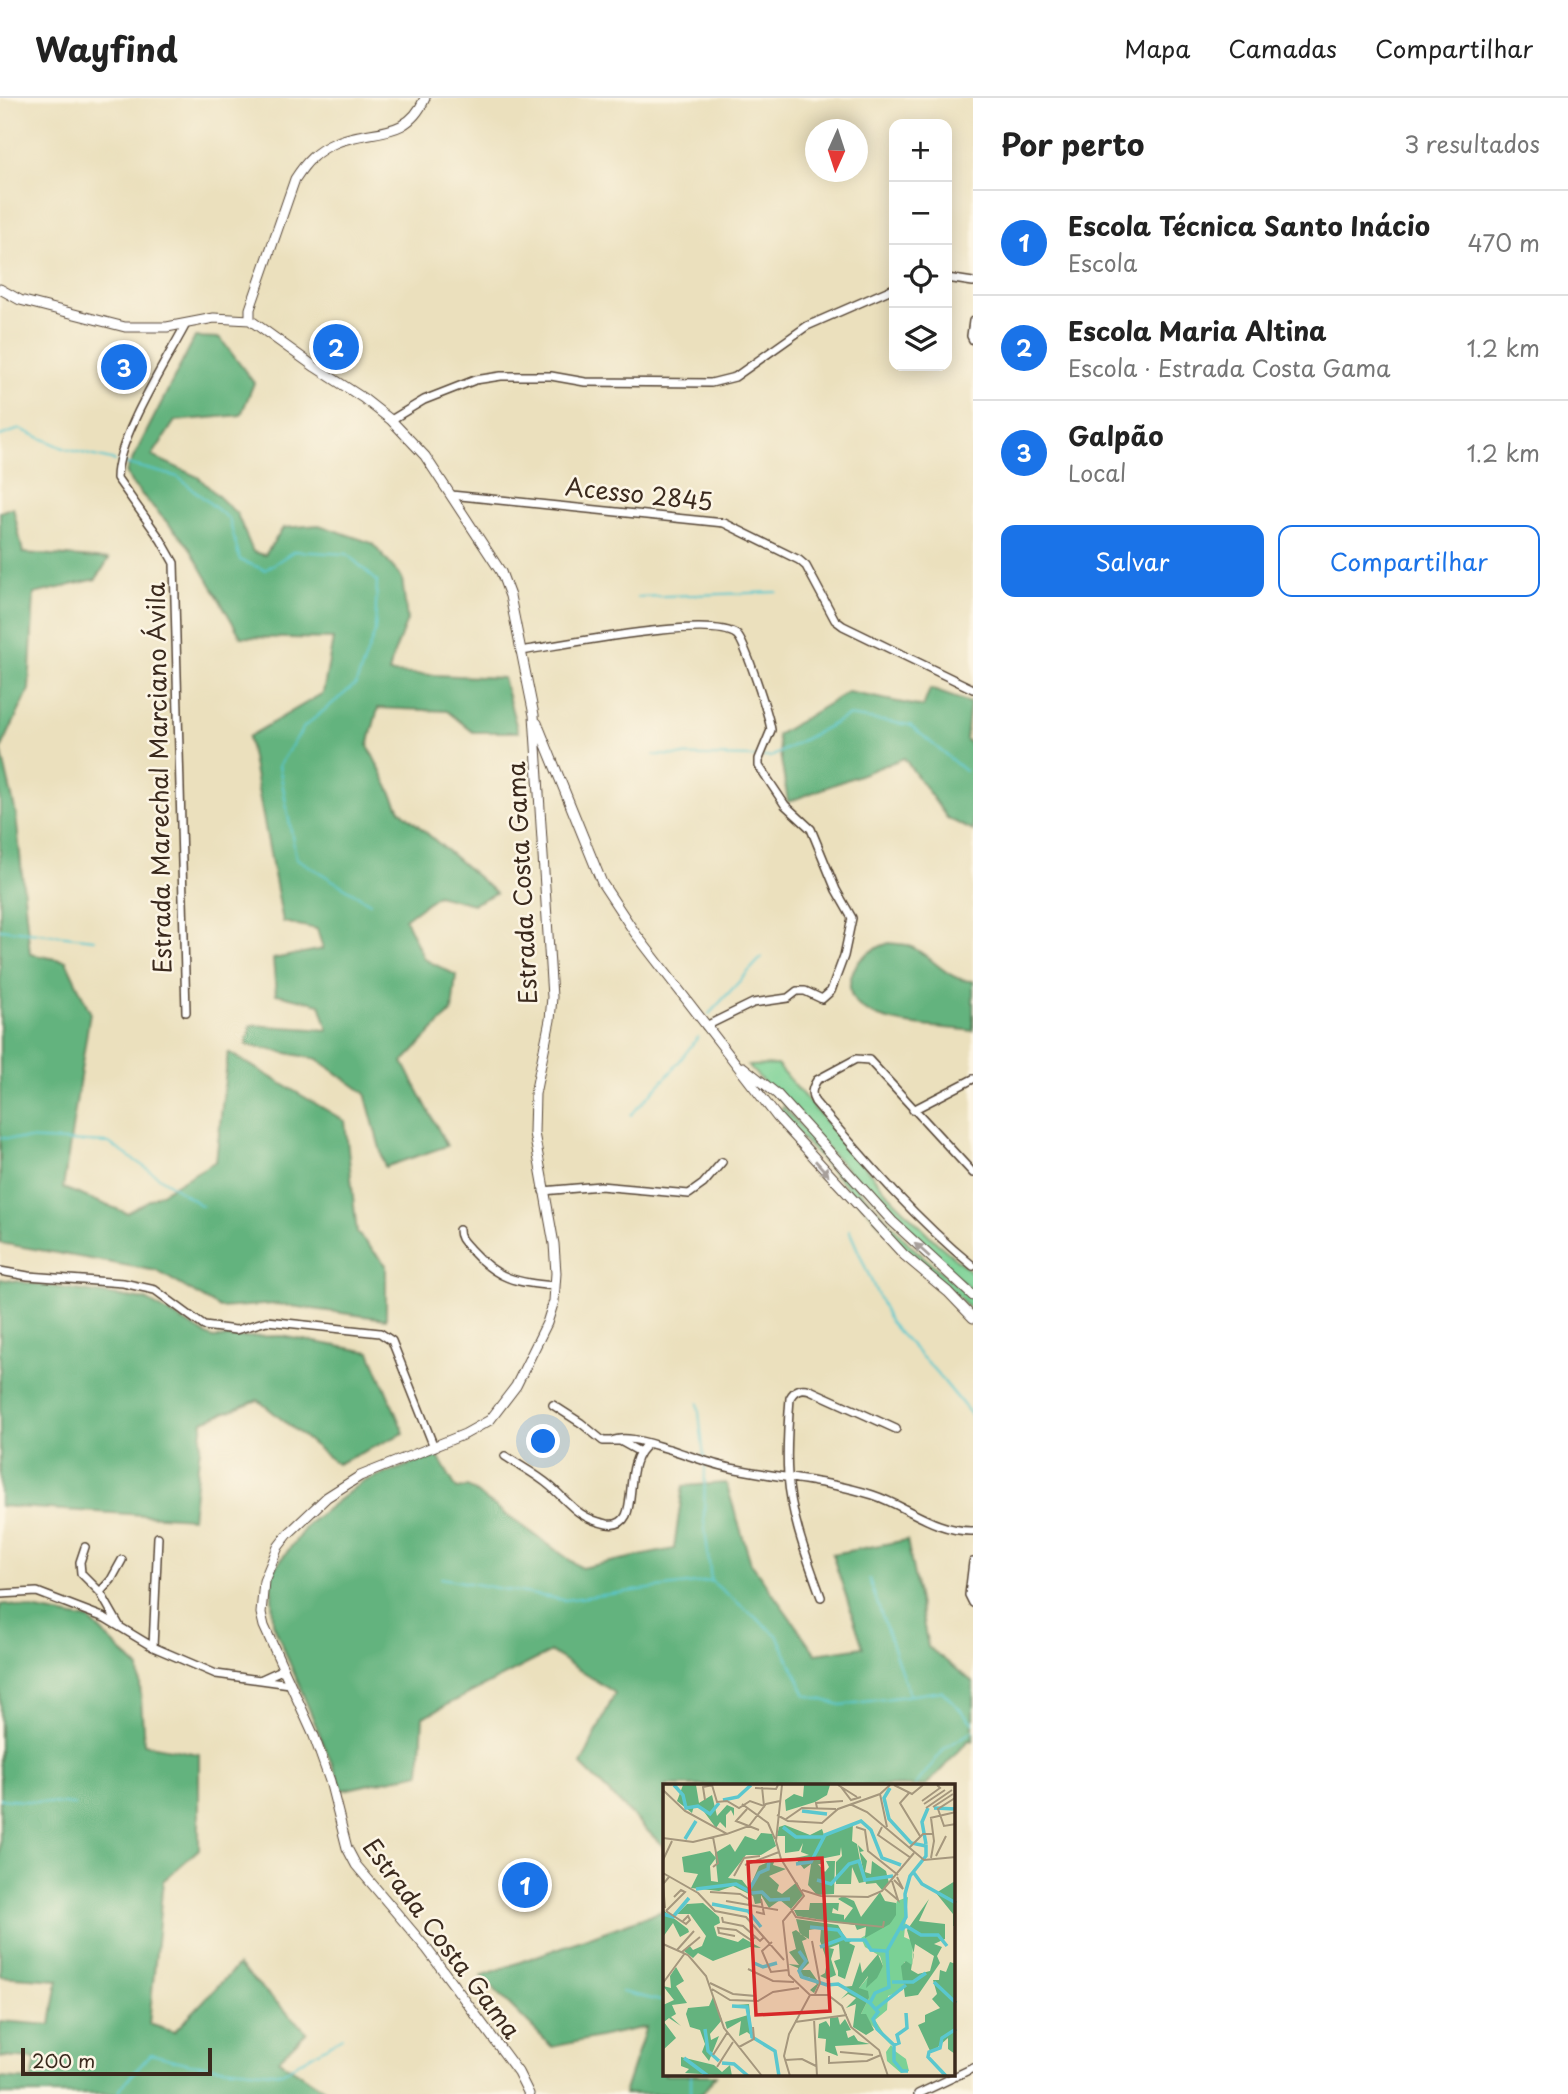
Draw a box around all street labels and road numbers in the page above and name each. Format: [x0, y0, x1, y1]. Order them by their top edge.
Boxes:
street label: Acesso 2845 [564, 467, 715, 519]
street label: Estrada Marechal Marciano Ávila [137, 582, 179, 974]
street label: Estrada Costa Gama [497, 761, 545, 1005]
street label: Estrada Costa Gama [355, 1830, 530, 2046]

